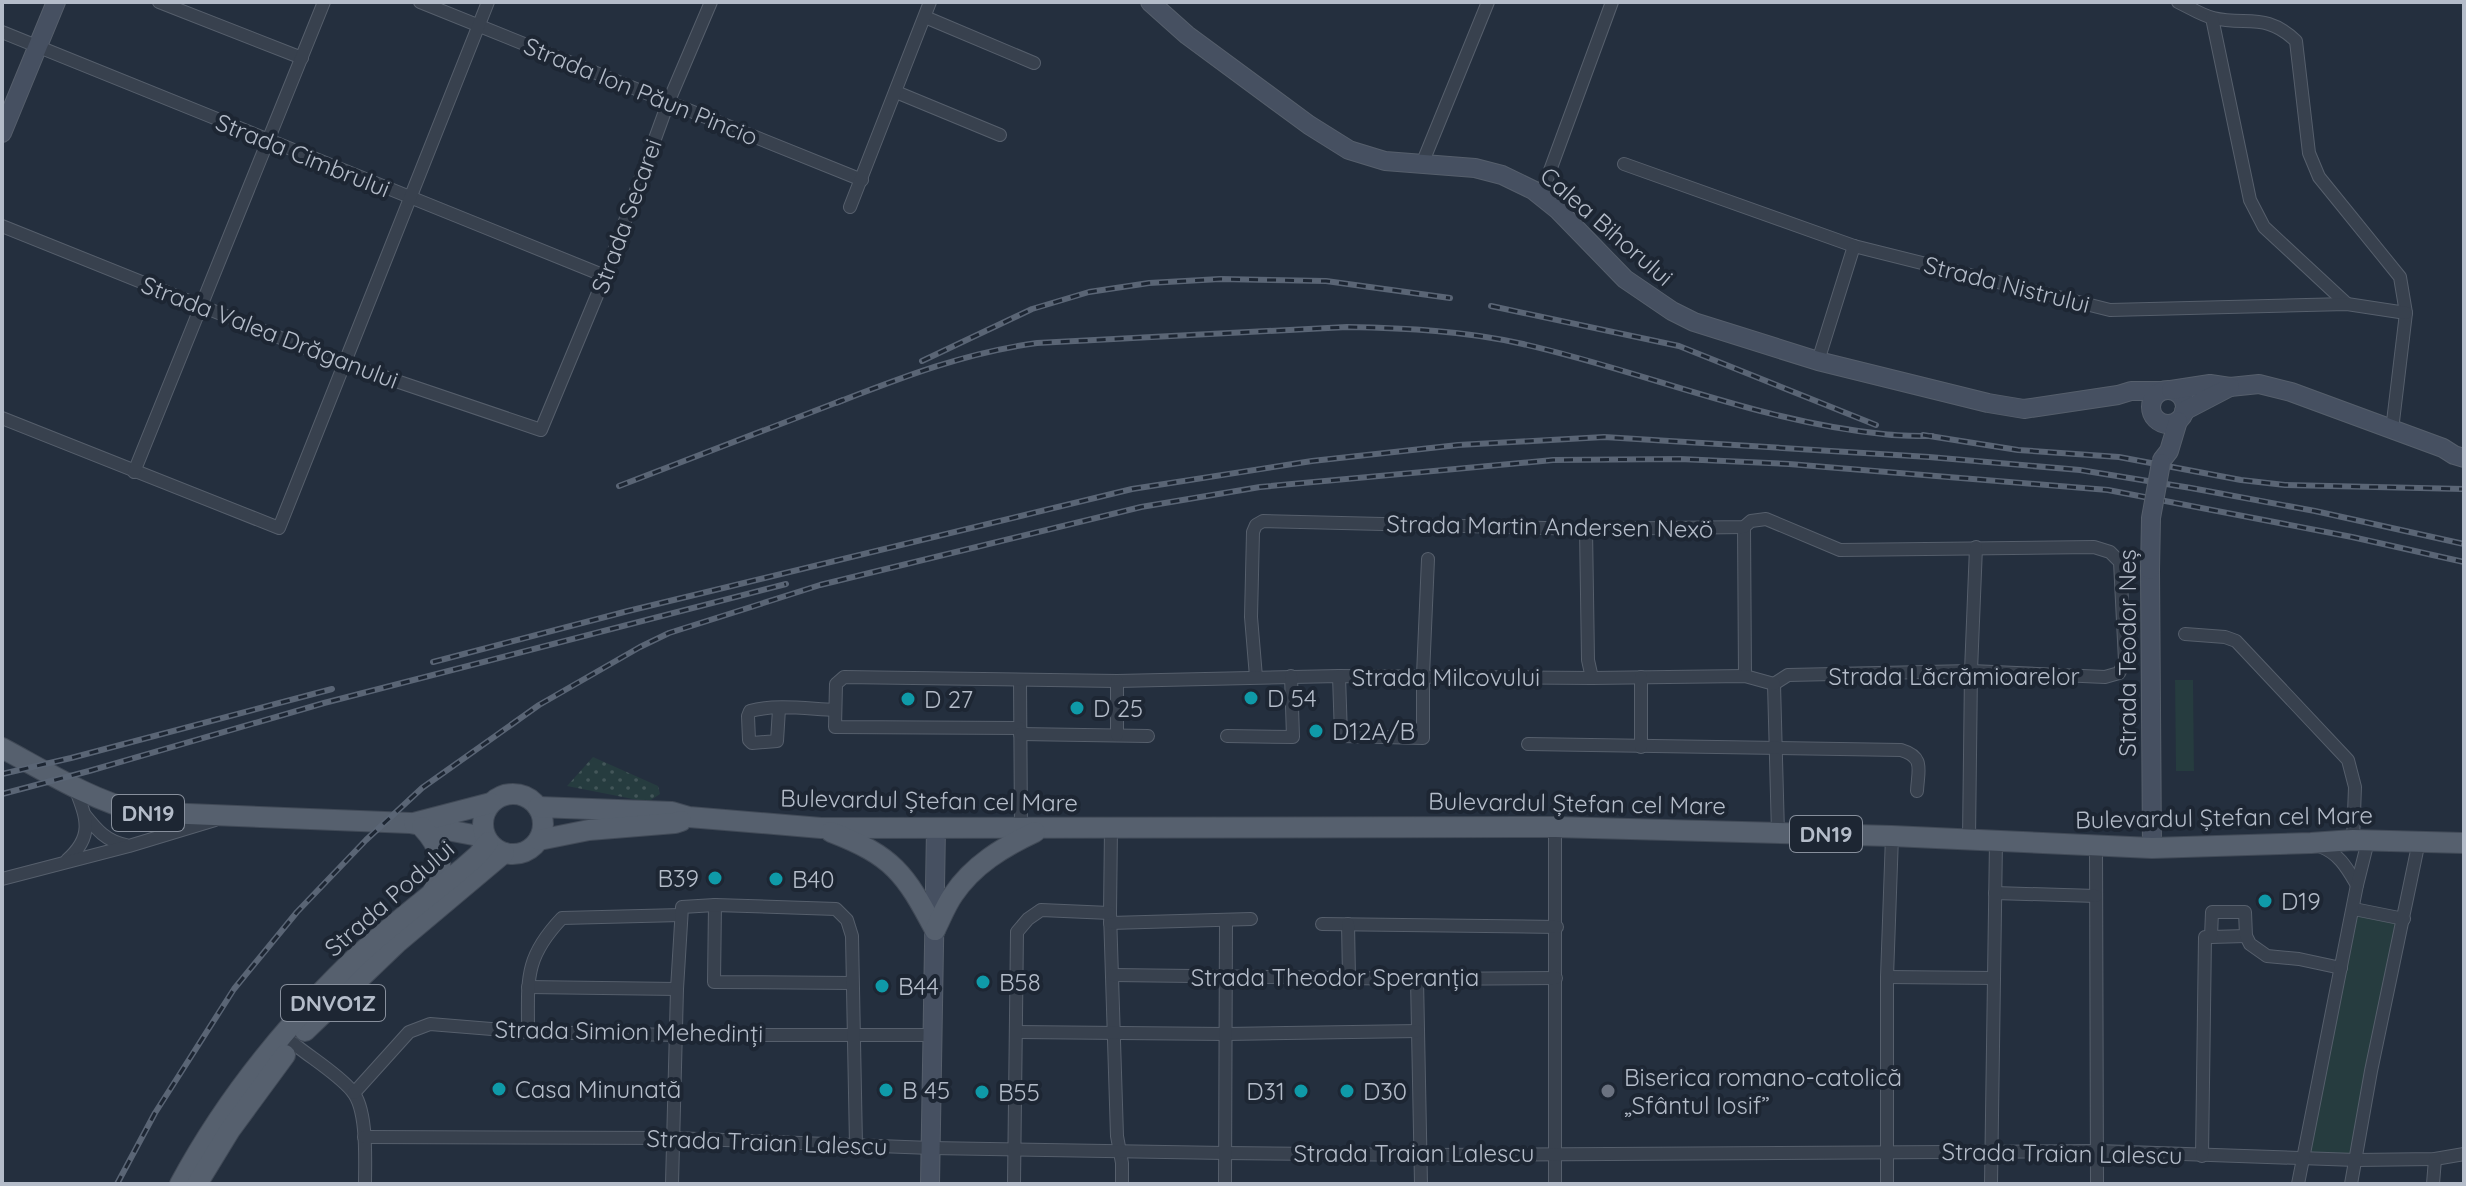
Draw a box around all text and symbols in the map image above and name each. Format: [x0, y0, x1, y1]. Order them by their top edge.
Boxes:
street label: Strada Ion Păun Pincio [520, 30, 762, 152]
street label: Strada Cimbrului [212, 106, 394, 204]
street label: Strada Secarei [584, 135, 668, 297]
street label: Calea Bihorului [1534, 160, 1680, 292]
street label: Strada Nistrului [1921, 249, 2093, 319]
street label: Strada Valea Drăganului [137, 269, 403, 395]
street label: Strada Martin Andersen Nexö [1386, 508, 1714, 544]
street label: Strada Teodor Neș [2112, 549, 2142, 757]
street label: Strada Lăcrămioarelor [1828, 661, 2080, 691]
street label: Strada Milcovului [1352, 662, 1540, 692]
place label: D 54 [1267, 683, 1317, 713]
place label: D 27 [924, 684, 973, 714]
marker: D 54 [1242, 689, 1260, 707]
marker: D 27 [899, 690, 917, 708]
place label: D 25 [1093, 693, 1143, 723]
marker: D 25 [1068, 699, 1086, 717]
place label: D12A/B [1332, 716, 1415, 746]
marker: D12A/B [1307, 722, 1325, 740]
street label: Bulevardul Ștefan cel Mare [780, 782, 1078, 818]
street label: Bulevardul Ștefan cel Mare [1428, 785, 1726, 821]
road number: DN19 [112, 795, 184, 831]
street label: Bulevardul Ștefan cel Mare [2075, 799, 2373, 835]
road number: DN19 [1790, 816, 1862, 852]
street label: Strada Podului [318, 834, 460, 962]
place label: B39 [657, 863, 699, 893]
place label: B40 [792, 864, 835, 894]
marker: B39 [706, 869, 724, 887]
marker: B40 [767, 870, 785, 888]
place label: D19 [2281, 886, 2321, 916]
marker: D19 [2256, 892, 2274, 910]
street label: Strada Theodor Speranția [1191, 962, 1479, 992]
place label: B58 [999, 967, 1041, 997]
place label: B44 [898, 971, 939, 1001]
marker: B58 [974, 973, 992, 991]
marker: B44 [873, 977, 891, 995]
road number: DNVO1Z [281, 985, 385, 1021]
street label: Strada Simion Mehedinți [494, 1014, 764, 1048]
place label: Biserica romano-catolică „Sfântul Iosif” [1624, 1062, 1902, 1120]
place label: Casa Minunată [515, 1074, 681, 1104]
place label: B 45 [902, 1075, 950, 1105]
place label: D31 [1246, 1076, 1285, 1106]
place label: D30 [1363, 1076, 1407, 1106]
place label: B55 [998, 1077, 1040, 1107]
marker: Casa Minunată [490, 1080, 508, 1098]
marker: B 45 [877, 1081, 895, 1099]
marker: D31 [1292, 1082, 1310, 1100]
marker: D30 [1338, 1082, 1356, 1100]
marker: Biserica romano-catolică „Sfântul Iosif” [1599, 1082, 1617, 1100]
marker: B55 [973, 1083, 991, 1101]
street label: Strada Traian Lalescu [646, 1123, 888, 1161]
street label: Strada Traian Lalescu [1941, 1136, 2183, 1170]
street label: Strada Traian Lalescu [1294, 1138, 1534, 1168]

